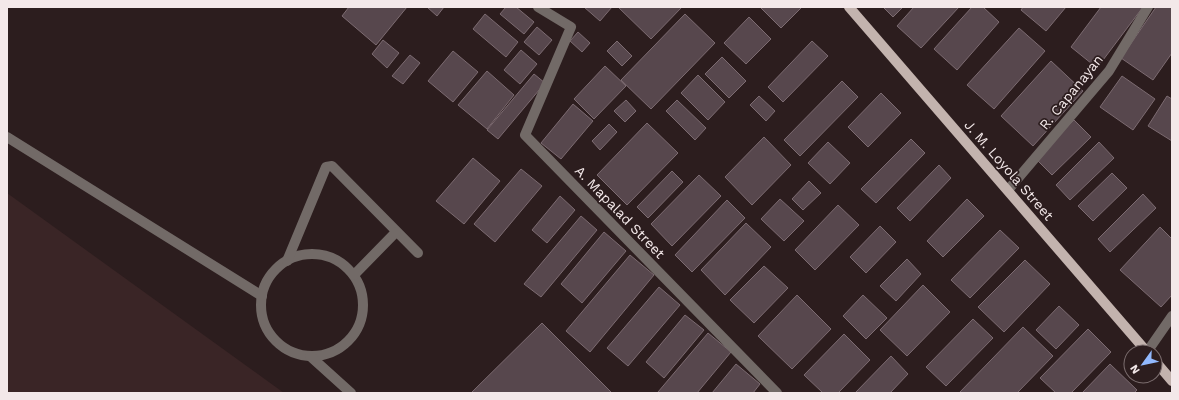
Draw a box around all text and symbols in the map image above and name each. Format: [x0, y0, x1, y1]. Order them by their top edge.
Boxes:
street label: R. Capanayan [1036, 51, 1106, 133]
street label: J. M. Loyola Street [961, 117, 1057, 223]
street label: A. Mapalad Street [572, 162, 668, 262]
north arrow [1123, 344, 1163, 384]
text: N [1127, 362, 1143, 376]

